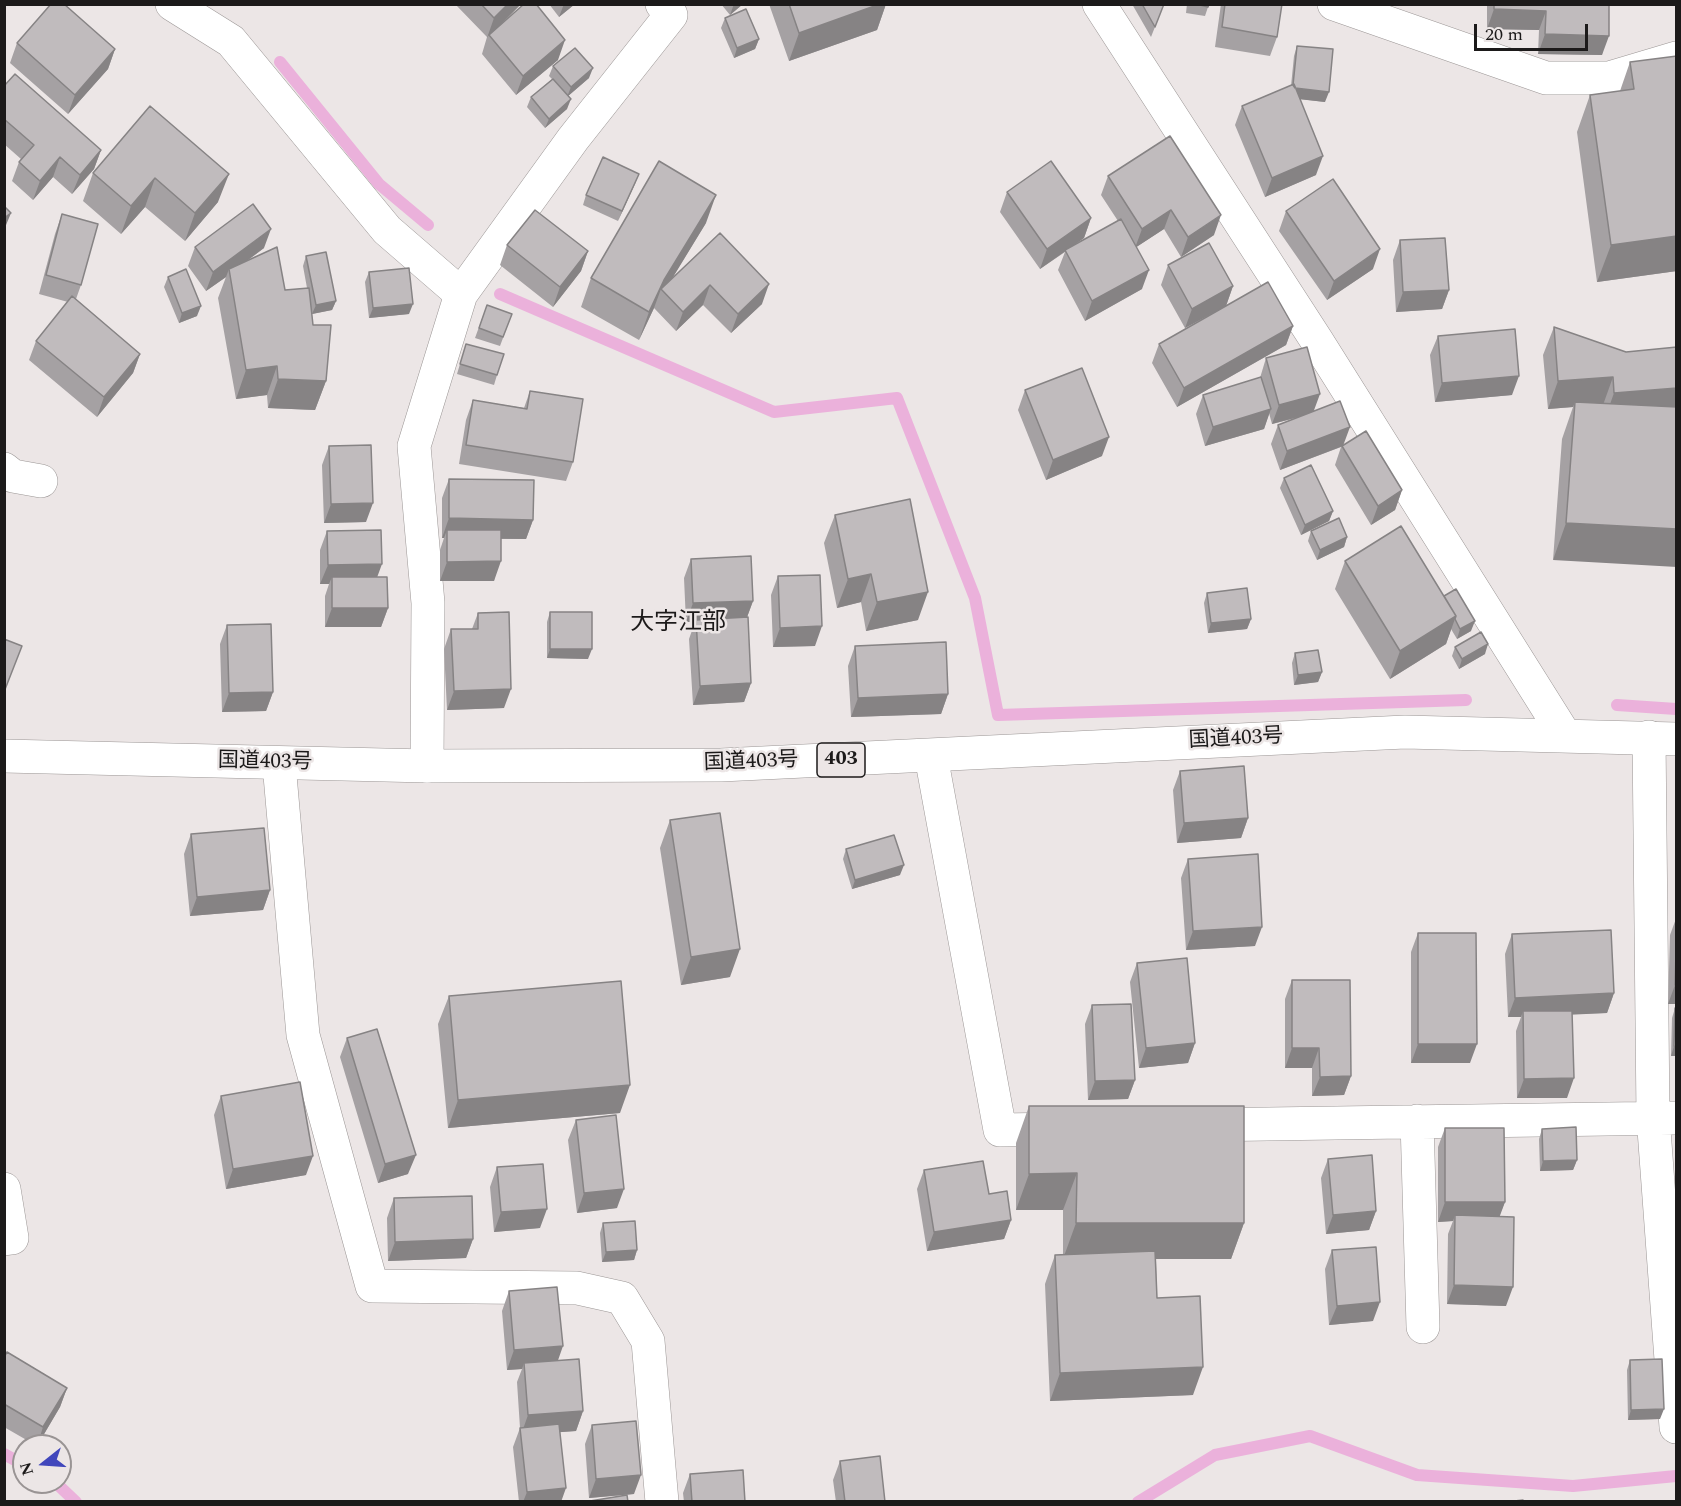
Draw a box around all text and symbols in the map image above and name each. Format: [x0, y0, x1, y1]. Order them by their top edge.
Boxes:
scale bar [1477, 12, 1591, 50]
text: 20 m [1485, 21, 1523, 48]
district label: 大字江部 [630, 610, 726, 638]
street label: 国道403号 [1188, 725, 1284, 755]
road number: 403 [817, 743, 865, 777]
street label: 国道403号 [703, 749, 799, 777]
street label: 国道403号 [218, 750, 312, 776]
north arrow [12, 1434, 72, 1494]
text: N [13, 1459, 40, 1478]

